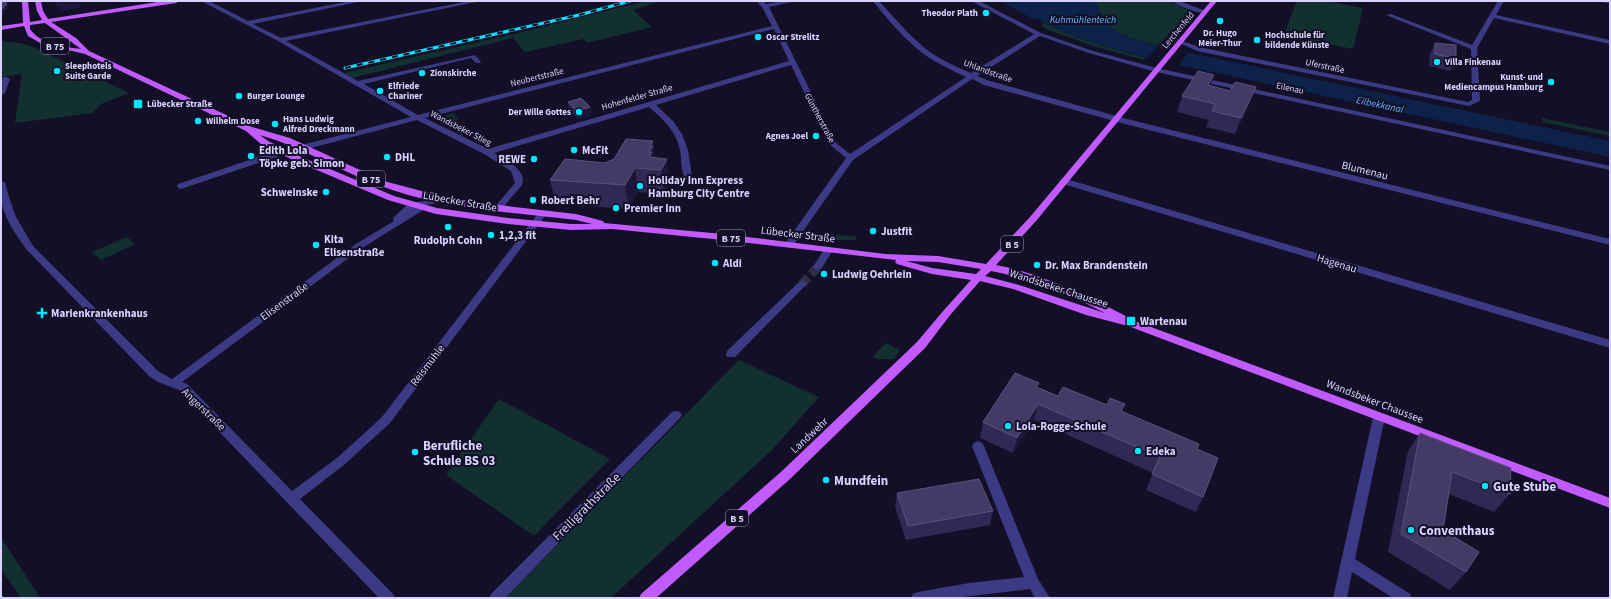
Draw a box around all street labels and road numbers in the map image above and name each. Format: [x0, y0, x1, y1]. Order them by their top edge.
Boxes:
street label: Lerchenfeld [1159, 9, 1198, 52]
road number: B 75 [41, 38, 69, 54]
street label: Uferstraße [1304, 56, 1346, 77]
street label: Uhlandstraße [962, 57, 1015, 87]
street label: Neubertstraße [509, 64, 566, 90]
street label: Eilenau [1275, 79, 1305, 98]
street label: Hohenfelder Straße [600, 81, 675, 114]
street label: Güntherstraße [801, 91, 838, 146]
street label: Wandsbeker Stieg [428, 107, 494, 150]
street label: Blumenau [1340, 157, 1390, 183]
road number: B 75 [357, 171, 385, 187]
street label: Lübecker Straße [422, 188, 499, 215]
street label: Lübecker Straße [760, 222, 836, 247]
road number: B 75 [717, 230, 745, 246]
road number: B 5 [1001, 236, 1023, 252]
street label: Hagenau [1315, 250, 1359, 277]
street label: Wandsbeker Chaussee [1008, 265, 1111, 312]
street label: Elisenstraße [257, 278, 312, 324]
street label: Reismühle [407, 341, 448, 389]
street label: Wandsbeker Chaussee [1324, 376, 1426, 427]
street label: Angerstraße [178, 385, 229, 434]
street label: Landwehr [787, 414, 831, 457]
street label: Freiligrathstraße [549, 469, 625, 545]
road number: B 5 [726, 510, 748, 526]

